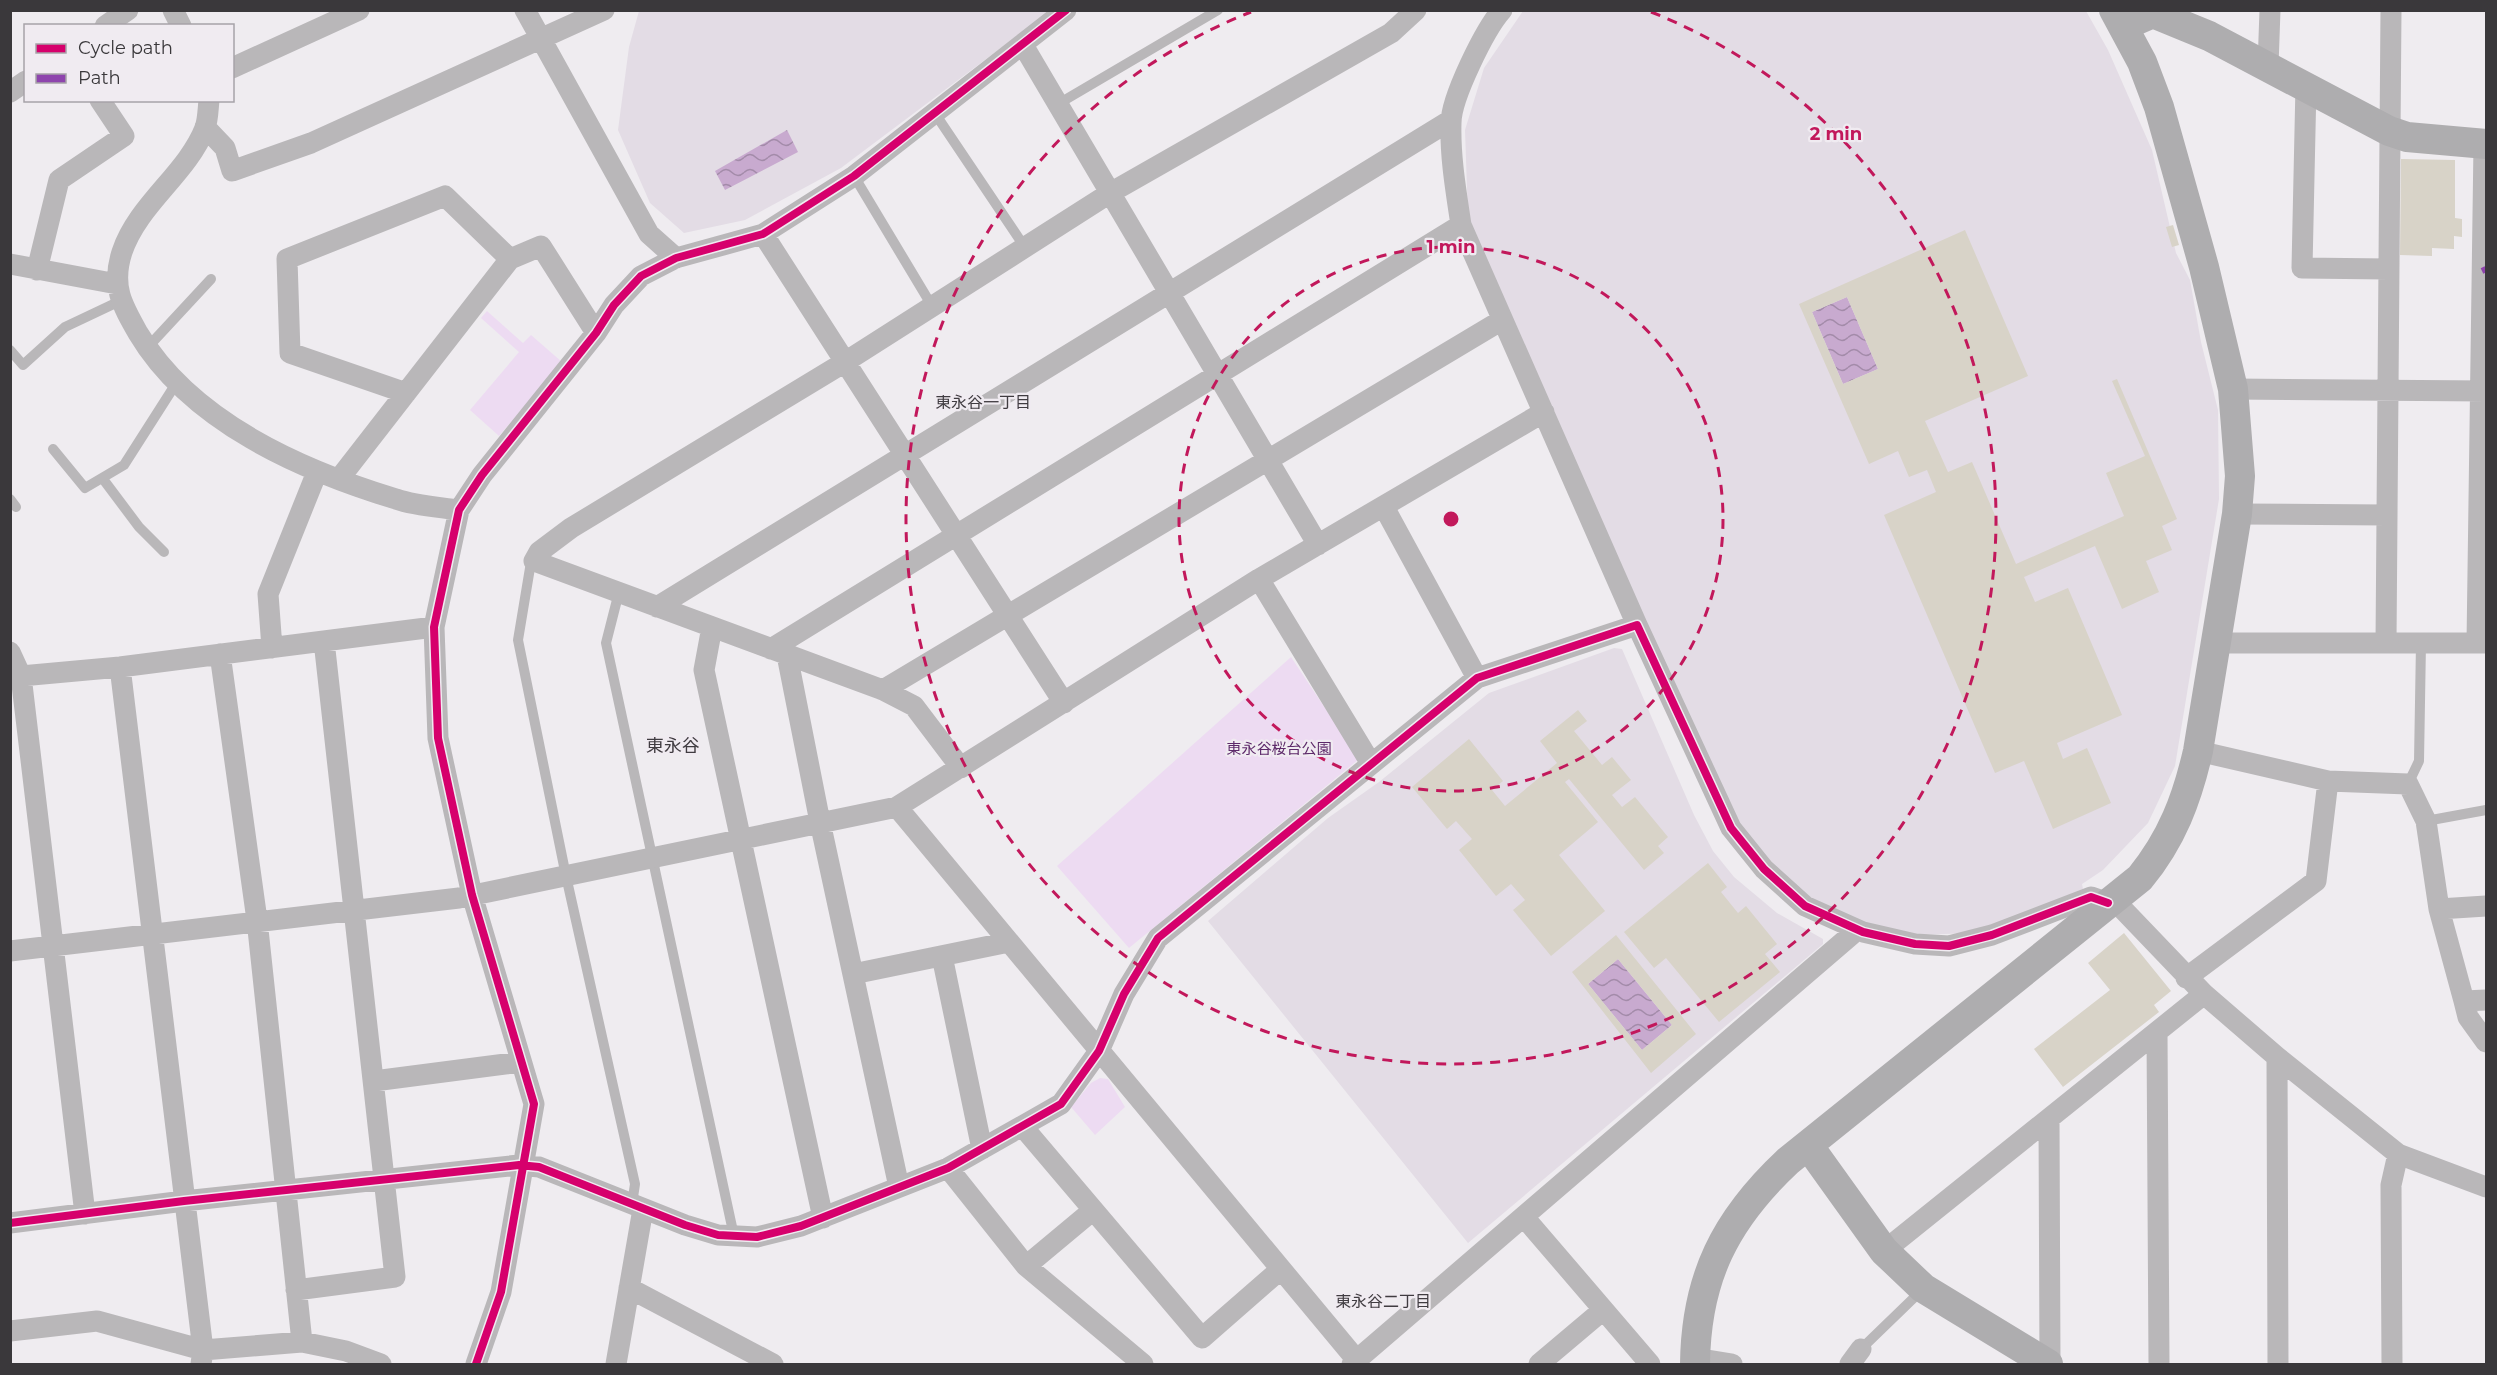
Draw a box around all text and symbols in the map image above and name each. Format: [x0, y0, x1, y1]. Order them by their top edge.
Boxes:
legend [24, 24, 234, 102]
text: Cycle path [78, 37, 173, 59]
text: Path [78, 67, 121, 89]
text: 2 min [1810, 123, 1862, 145]
text: 1 min [1427, 236, 1475, 258]
district label: 東永谷一丁目 [935, 393, 1031, 412]
centre of rings [1441, 509, 1461, 529]
district label: 東永谷 [646, 735, 700, 757]
park label: 東永谷桜台公園 [1226, 739, 1332, 758]
district label: 東永谷二丁目 [1335, 1292, 1431, 1311]

